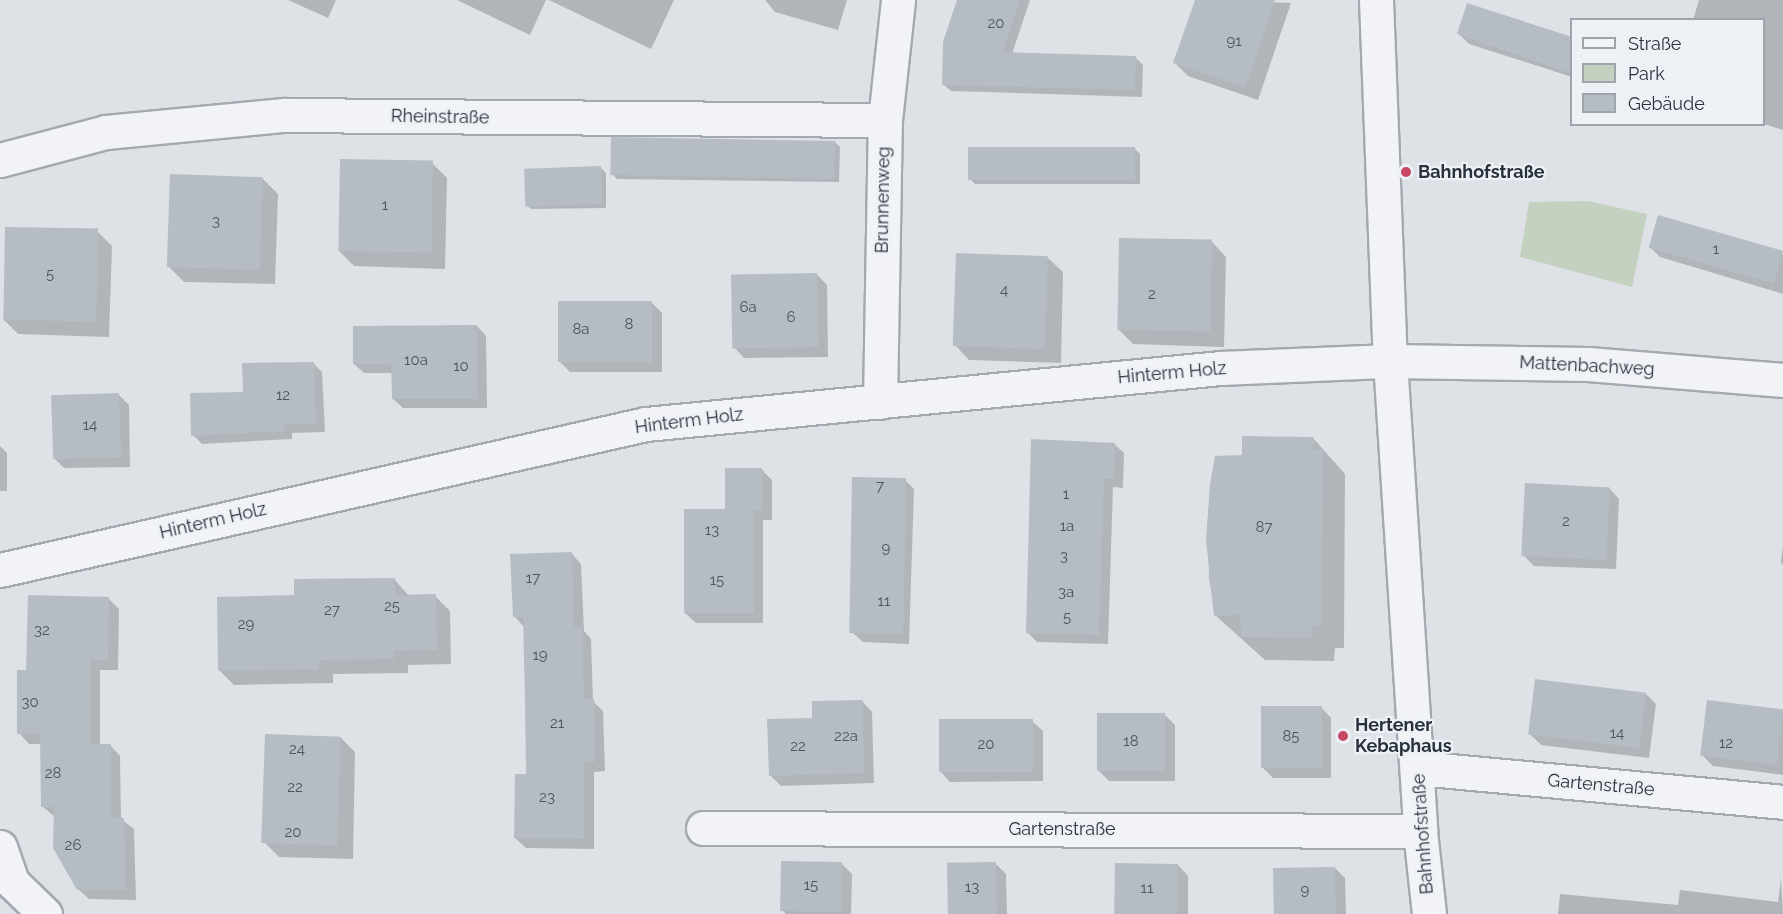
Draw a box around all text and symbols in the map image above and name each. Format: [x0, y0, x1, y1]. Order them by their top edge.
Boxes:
house number: 20 [988, 15, 1004, 33]
legend [1570, 18, 1765, 126]
house number: 91 [1226, 33, 1242, 51]
text: Straße [1628, 33, 1681, 54]
text: Park [1628, 63, 1665, 84]
text: Gebäude [1628, 93, 1705, 114]
street label: Rheinstraße [391, 105, 489, 129]
street label: Brunnenweg [871, 146, 895, 254]
place label: Bahnhofstraße [1418, 161, 1544, 183]
marker: Bahnhofstraße [1399, 165, 1413, 179]
house number: 1 [382, 197, 388, 215]
house number: 3 [212, 213, 220, 231]
house number: 1 [1713, 241, 1719, 259]
house number: 5 [46, 266, 54, 284]
house number: 4 [1000, 282, 1008, 300]
house number: 2 [1148, 286, 1156, 304]
house number: 6a [739, 299, 757, 317]
house number: 6 [786, 309, 796, 327]
house number: 8 [625, 316, 633, 334]
house number: 8a [572, 321, 590, 339]
house number: 10a [404, 352, 428, 370]
street label: Mattenbachweg [1519, 352, 1655, 380]
street label: Hinterm Holz [1117, 357, 1227, 389]
house number: 10 [453, 358, 469, 376]
house number: 12 [276, 387, 290, 405]
street label: Hinterm Holz [634, 404, 744, 438]
house number: 14 [83, 417, 97, 435]
house number: 7 [876, 478, 884, 496]
house number: 1 [1063, 486, 1069, 504]
street label: Hinterm Holz [157, 498, 269, 544]
house number: 2 [1562, 513, 1570, 531]
house number: 1a [1060, 518, 1074, 536]
house number: 87 [1256, 519, 1272, 537]
house number: 13 [705, 522, 719, 540]
house number: 9 [882, 540, 890, 558]
house number: 3 [1060, 548, 1068, 566]
house number: 17 [526, 570, 540, 588]
house number: 15 [710, 572, 724, 590]
house number: 3a [1058, 584, 1074, 602]
house number: 11 [878, 593, 890, 611]
house number: 25 [384, 598, 400, 616]
house number: 27 [324, 602, 340, 620]
house number: 5 [1063, 609, 1071, 627]
house number: 29 [238, 616, 254, 634]
house number: 32 [34, 622, 50, 640]
house number: 19 [532, 647, 548, 665]
house number: 30 [21, 694, 39, 712]
house number: 21 [550, 715, 564, 733]
place label: Hertener Kebaphaus [1355, 715, 1452, 758]
house number: 14 [1610, 725, 1624, 743]
house number: 22a [834, 728, 858, 746]
house number: 85 [1282, 728, 1300, 746]
marker: Hertener Kebaphaus [1336, 729, 1350, 743]
house number: 18 [1123, 733, 1139, 751]
house number: 12 [1719, 735, 1733, 753]
house number: 20 [978, 736, 994, 754]
house number: 22 [790, 738, 806, 756]
house number: 24 [289, 741, 305, 759]
house number: 28 [45, 765, 61, 783]
street label: Gartenstraße [1547, 770, 1655, 800]
street label: Bahnhofstraße [1408, 773, 1438, 895]
house number: 22 [287, 779, 303, 797]
house number: 23 [539, 789, 555, 807]
street label: Gartenstraße [1008, 818, 1116, 840]
house number: 20 [285, 824, 301, 842]
house number: 26 [65, 837, 81, 855]
house number: 15 [804, 877, 818, 895]
house number: 13 [965, 879, 979, 897]
house number: 11 [1141, 880, 1153, 898]
house number: 9 [1301, 882, 1309, 900]

